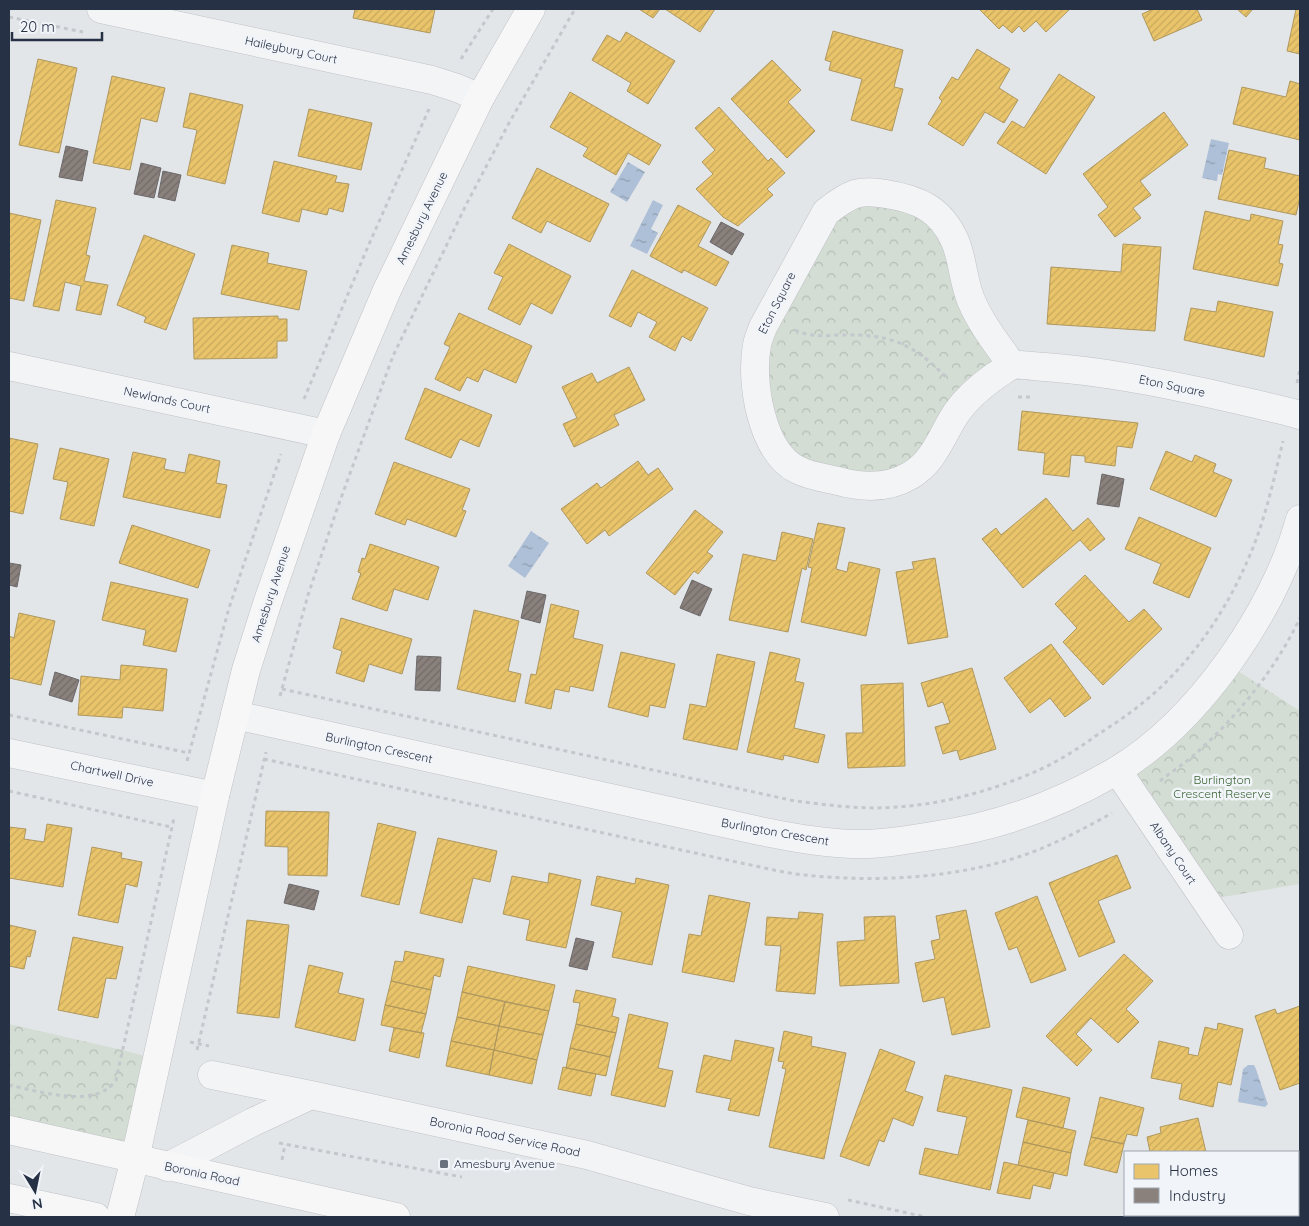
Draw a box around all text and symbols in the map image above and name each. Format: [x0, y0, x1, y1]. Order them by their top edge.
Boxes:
scale bar [12, 10, 102, 42]
text: 20 m [20, 17, 55, 36]
street label: Haileybury Court [244, 32, 339, 67]
street label: Amesbury Avenue [393, 169, 451, 266]
street label: Eton Square [755, 269, 799, 336]
street label: Eton Square [1138, 371, 1207, 400]
street label: Newlands Court [122, 383, 212, 416]
street label: Amesbury Avenue [248, 543, 293, 644]
street label: Burlington Crescent [324, 729, 434, 766]
street label: Chartwell Drive [69, 757, 155, 790]
park label: Burlington Crescent Reserve [1173, 772, 1271, 801]
street label: Burlington Crescent [720, 815, 830, 848]
street label: Albany Court [1147, 818, 1200, 887]
street label: Boronia Road Service Road [428, 1113, 582, 1160]
legend [1124, 1151, 1299, 1216]
place label: Amesbury Avenue [454, 1156, 555, 1171]
street label: Boronia Road [163, 1158, 241, 1189]
marker: Amesbury Avenue [438, 1158, 450, 1170]
text: Homes [1169, 1161, 1218, 1180]
north arrow [10, 1166, 60, 1216]
text: Industry [1169, 1186, 1226, 1205]
text: N [31, 1194, 44, 1214]

